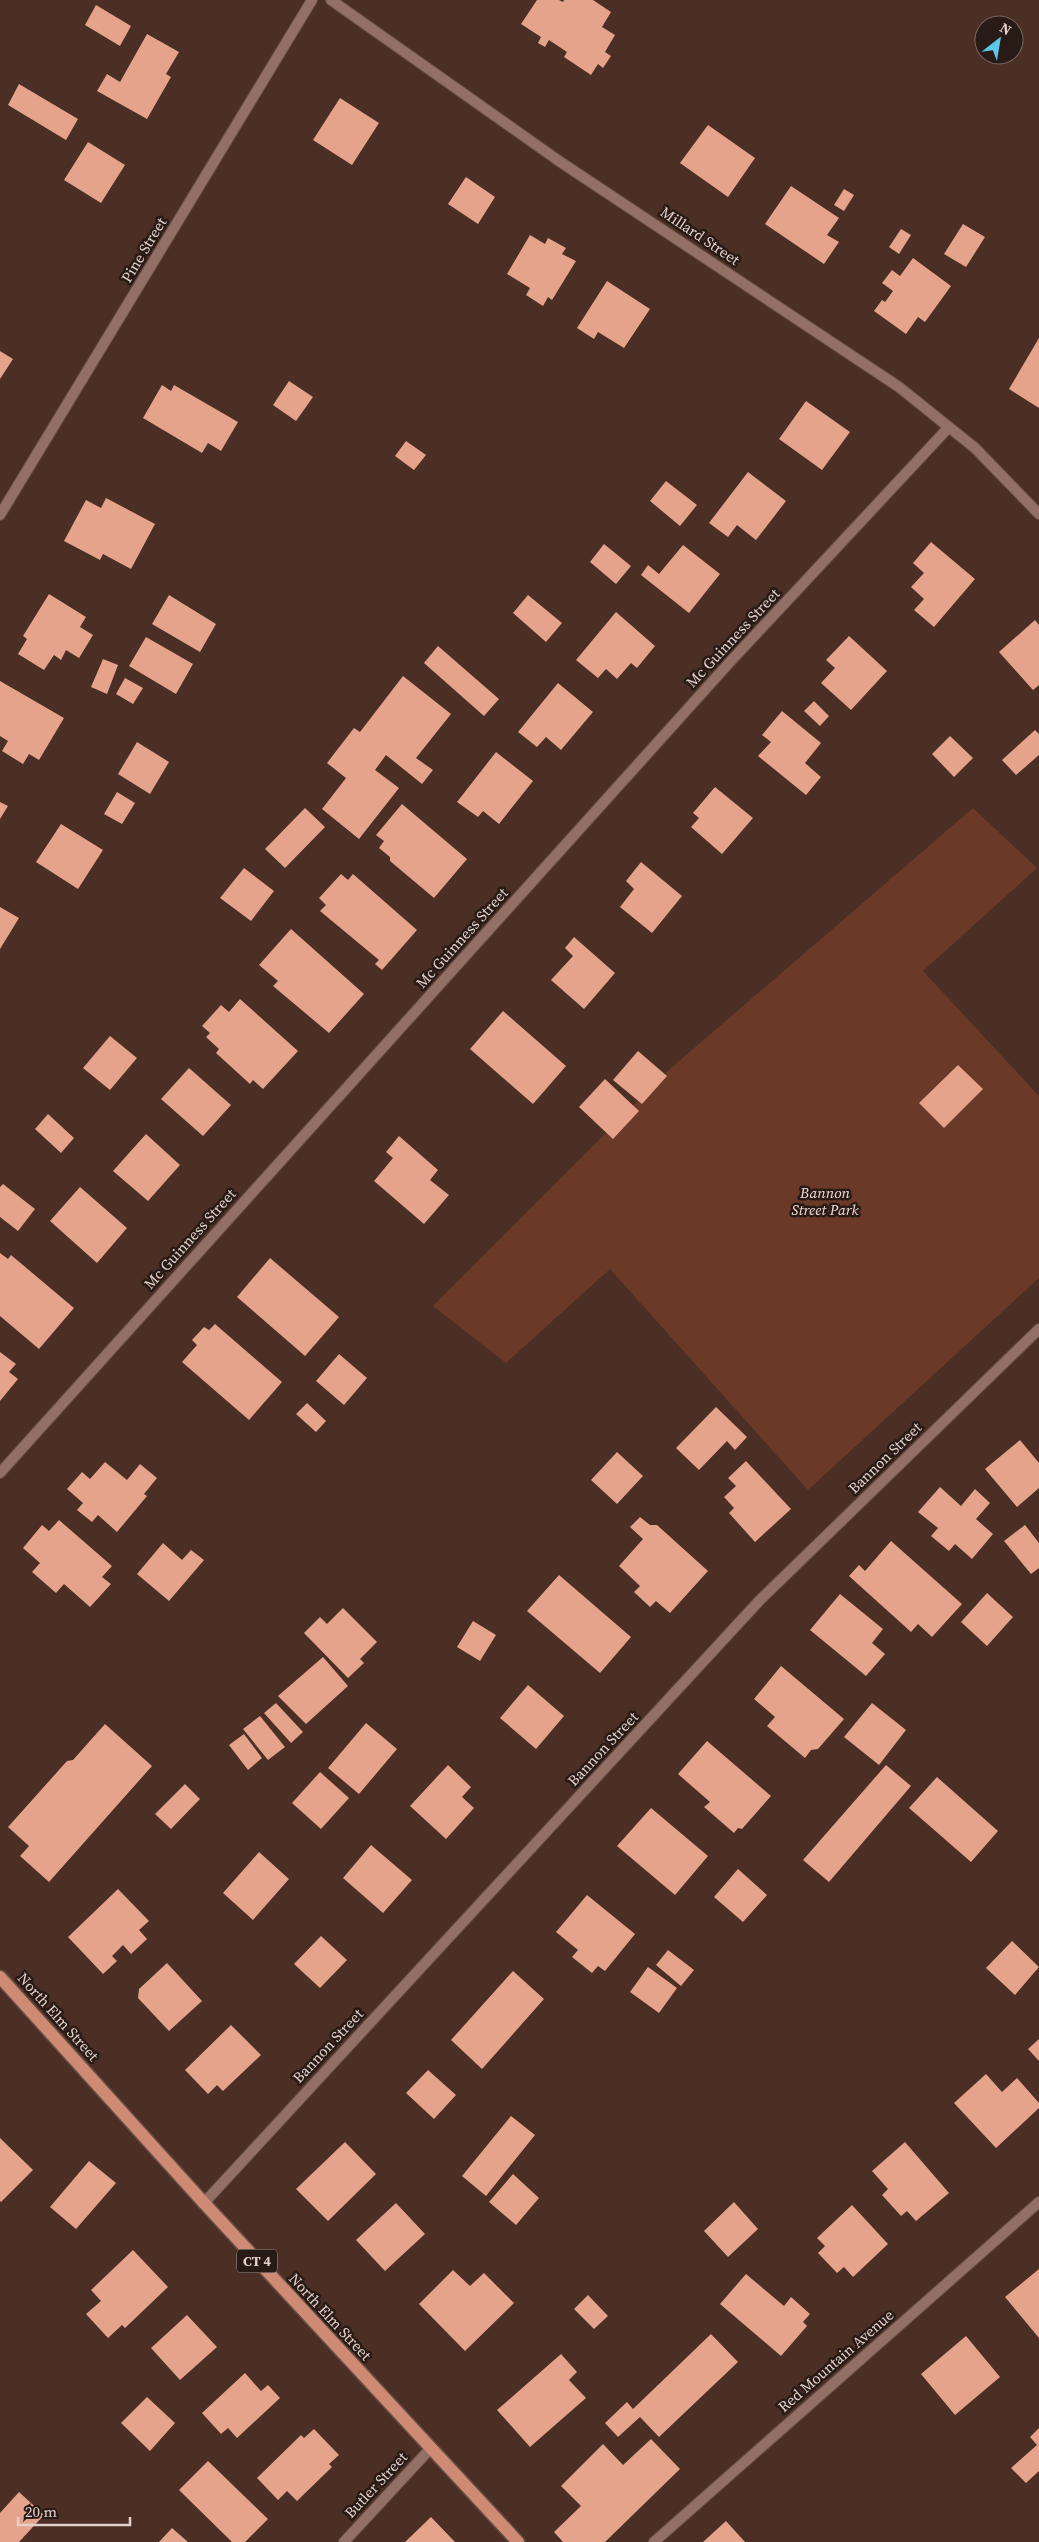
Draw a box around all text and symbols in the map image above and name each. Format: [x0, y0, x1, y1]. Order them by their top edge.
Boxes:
north arrow [974, 15, 1024, 65]
text: N [996, 18, 1015, 40]
street label: Millard Street [657, 201, 744, 270]
street label: Pine Street [116, 213, 171, 286]
street label: Mc Guinness Street [681, 583, 784, 692]
street label: Mc Guinness Street [411, 883, 513, 992]
park label: Bannon Street Park [791, 1182, 859, 1220]
street label: Mc Guinness Street [139, 1184, 241, 1293]
street label: Bannon Street [843, 1417, 926, 1498]
street label: Bannon Street [563, 1707, 643, 1790]
street label: North Elm Street [13, 1968, 104, 2066]
street label: Bannon Street [288, 2004, 368, 2087]
road number: CT 4 [237, 2250, 277, 2272]
street label: North Elm Street [284, 2268, 376, 2365]
street label: Red Mountain Avenue [773, 2304, 898, 2417]
street label: Butler Street [339, 2447, 412, 2522]
scale bar [18, 2494, 130, 2526]
text: 20 m [25, 2501, 57, 2522]

